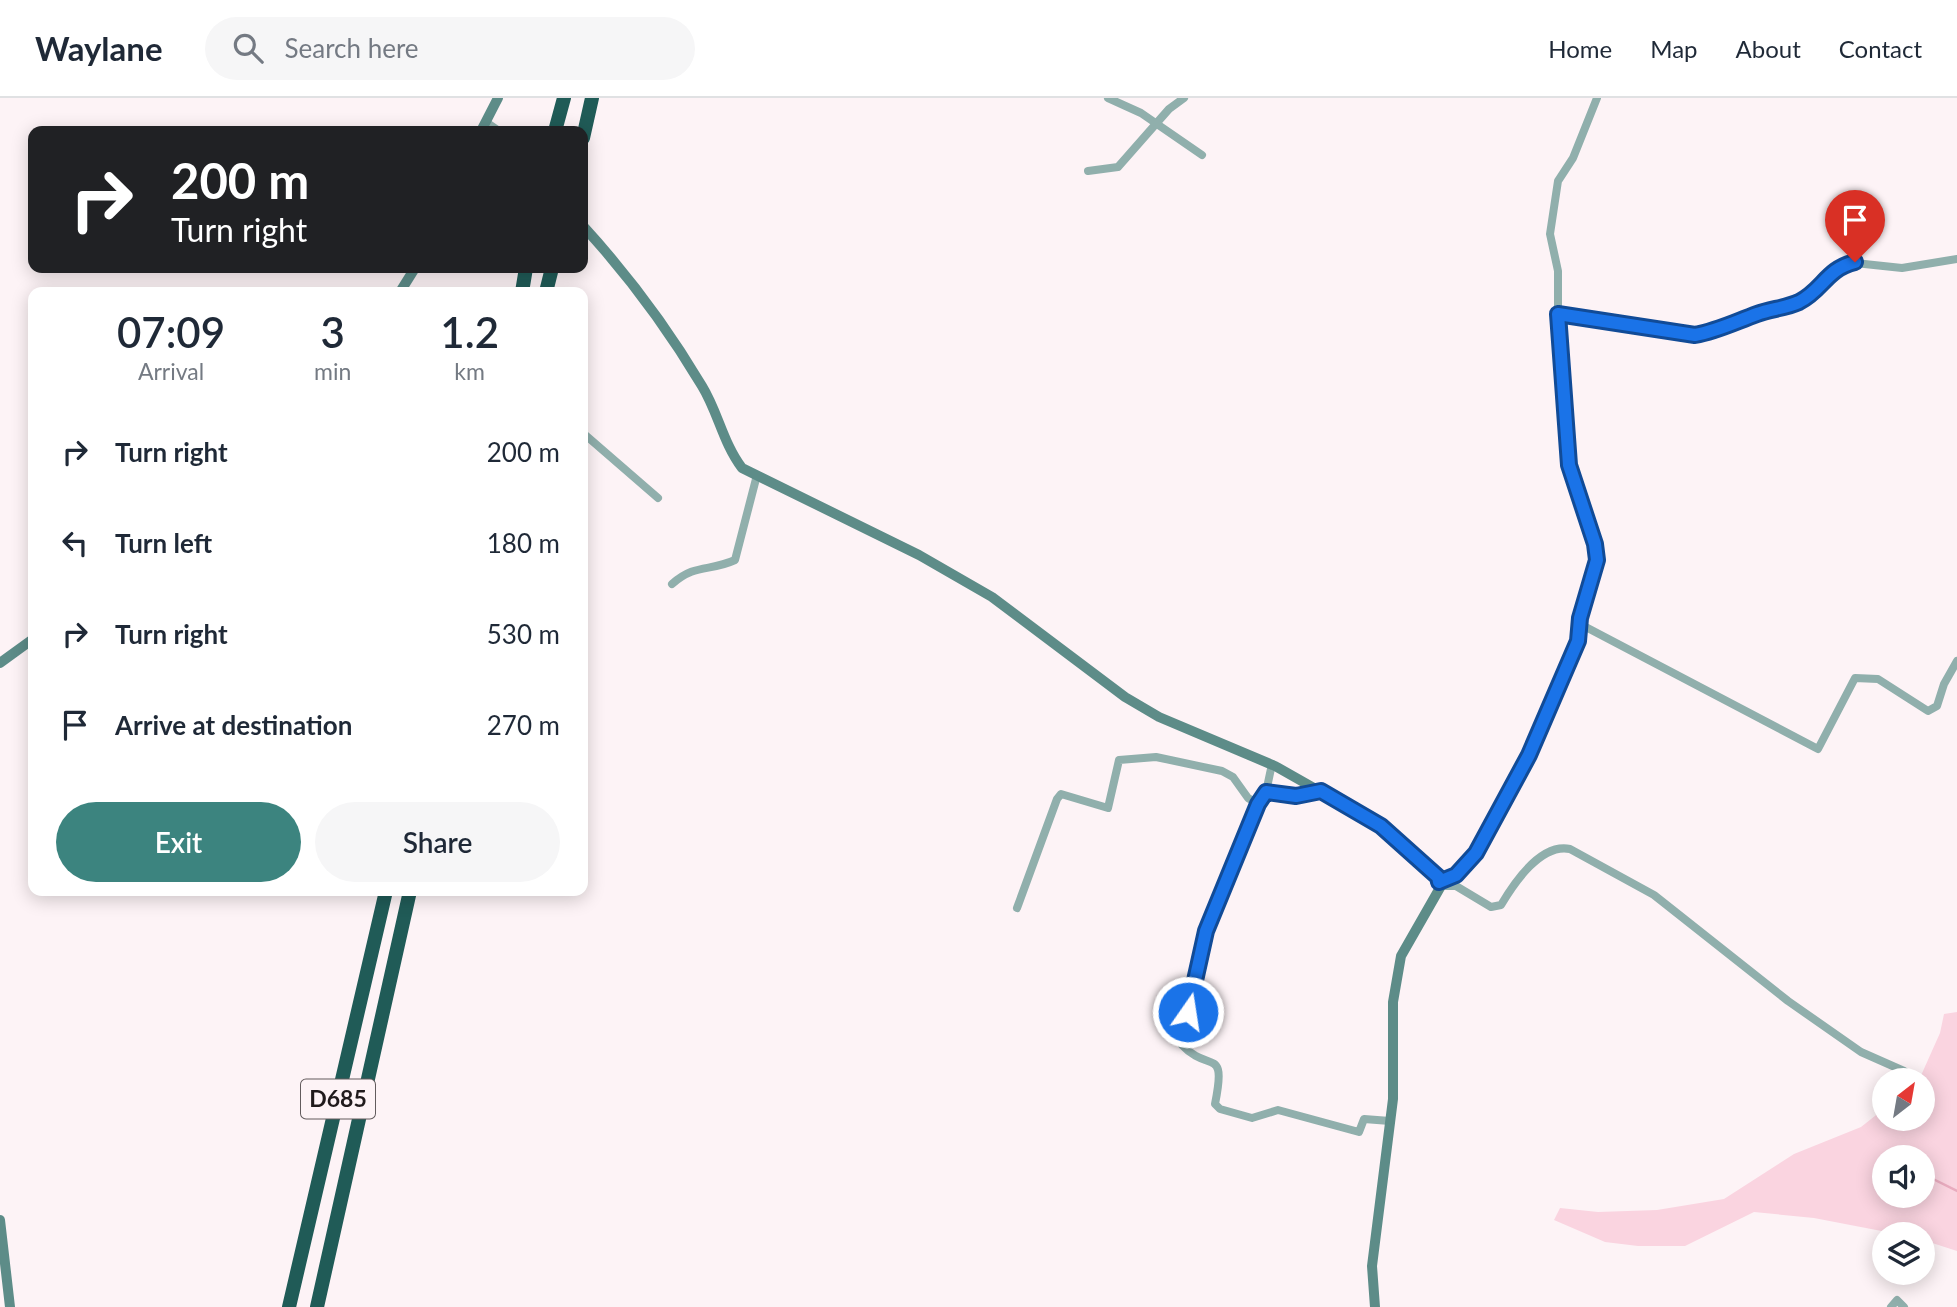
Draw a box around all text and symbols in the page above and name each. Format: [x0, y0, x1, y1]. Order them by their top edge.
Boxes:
search box [205, 17, 695, 80]
text: Waylane [35, 28, 163, 68]
icon: search [229, 29, 267, 67]
text: Search here [285, 32, 419, 64]
text: Home [1548, 34, 1612, 63]
text: Map [1650, 34, 1698, 63]
text: About [1736, 34, 1801, 63]
text: Contact [1839, 34, 1922, 63]
text: 200 m [171, 151, 309, 209]
icon: right [56, 154, 147, 245]
pin [1825, 190, 1885, 262]
icon: arrive [1836, 201, 1874, 239]
text: Turn right [171, 210, 307, 249]
text: 07:09 [117, 307, 225, 357]
text: 3 [321, 307, 345, 357]
text: 1.2 [440, 307, 499, 357]
text: Arrival [138, 357, 204, 385]
text: min [314, 357, 351, 385]
text: km [454, 357, 485, 385]
icon: right [56, 433, 94, 471]
text: Turn right [115, 436, 228, 468]
text: 200 m [487, 436, 560, 468]
icon: left [56, 524, 94, 562]
text: Turn left [115, 527, 212, 559]
text: 180 m [487, 527, 560, 559]
icon: right [56, 615, 94, 653]
text: Turn right [115, 618, 228, 650]
text: 530 m [487, 618, 560, 650]
icon: arrive [56, 706, 94, 744]
text: Arrive at destination [115, 709, 352, 741]
text: 270 m [487, 709, 560, 741]
button: Exit [56, 802, 301, 882]
button: Share [315, 802, 560, 882]
position arrow [1151, 975, 1225, 1049]
north arrow [1872, 1068, 1936, 1130]
map controls [1872, 1068, 1935, 1285]
road number: D685 [301, 1080, 375, 1118]
button: sound [1872, 1145, 1935, 1208]
button: layers [1872, 1222, 1935, 1285]

